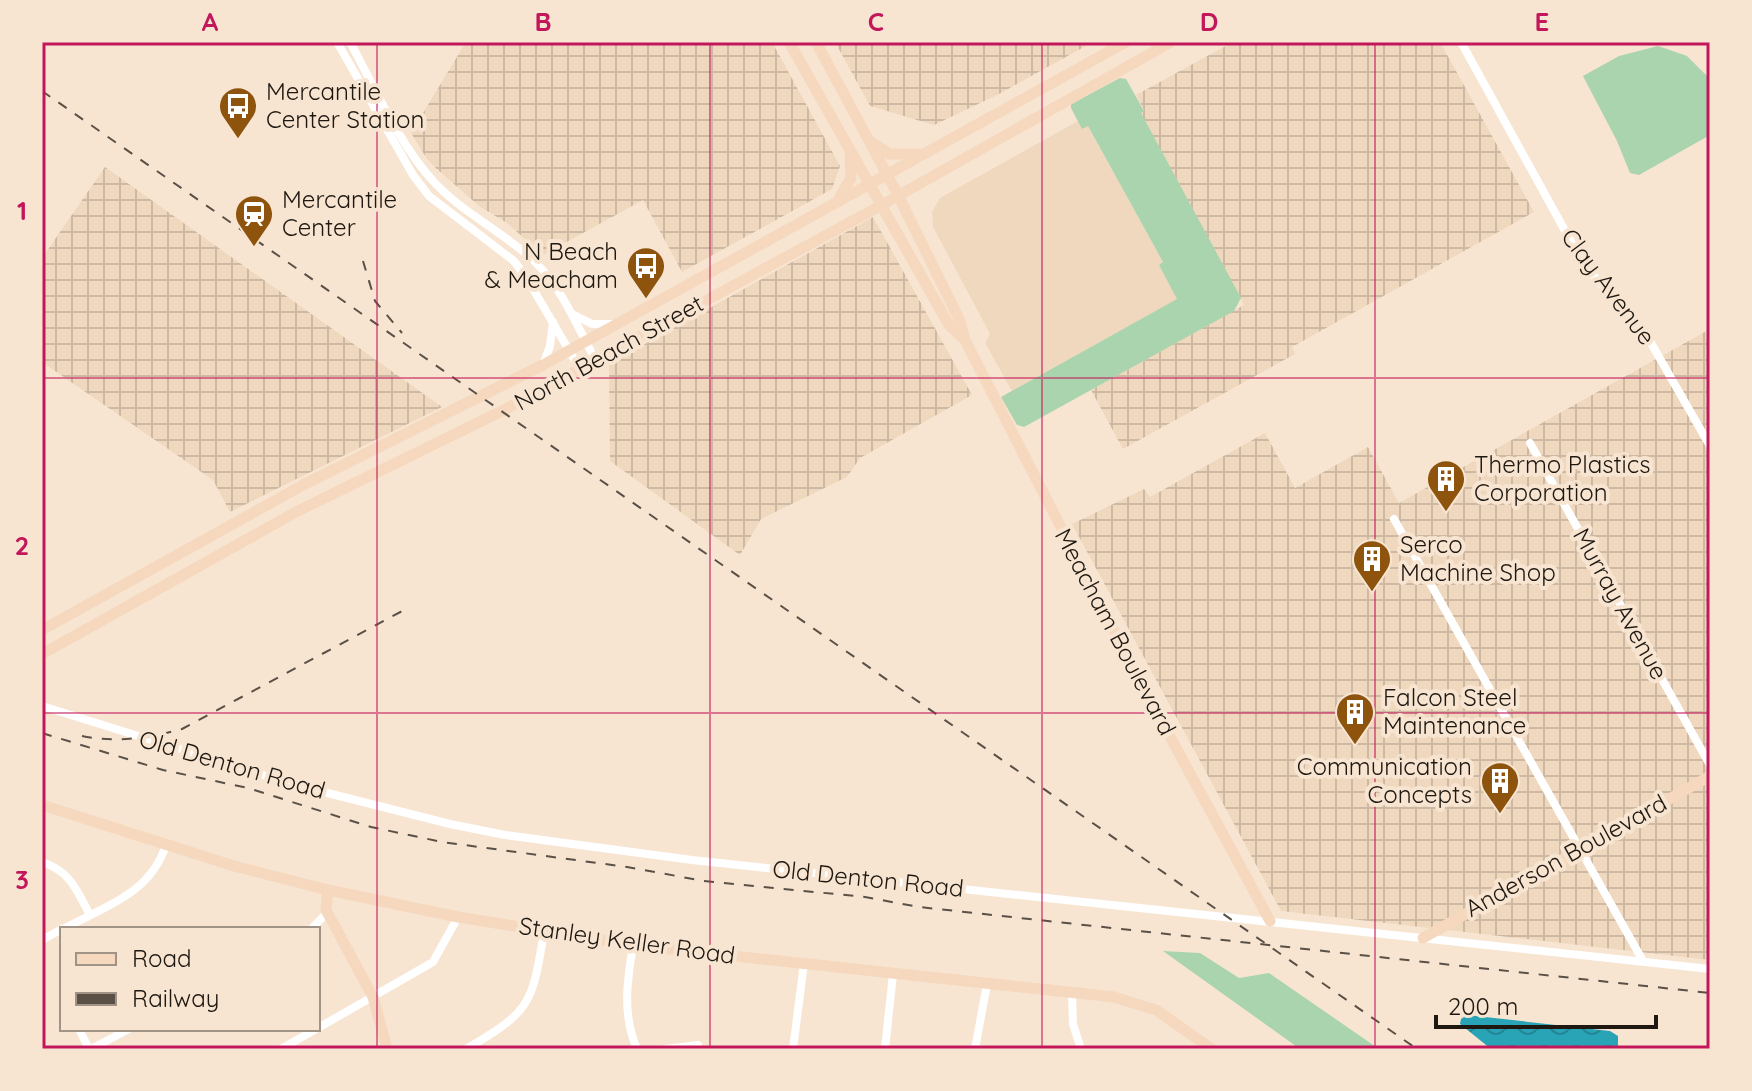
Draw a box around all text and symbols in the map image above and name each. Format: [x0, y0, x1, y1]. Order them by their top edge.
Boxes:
text: A [202, 5, 219, 38]
text: B [534, 5, 552, 38]
text: C [868, 5, 884, 38]
text: D [1200, 5, 1218, 38]
text: E [1535, 5, 1549, 38]
place label: Mercantile Center Station [266, 76, 424, 134]
bus stop icon: Mercantile Center Station [217, 85, 259, 140]
place label: Mercantile Center [282, 184, 397, 242]
station icon: Mercantile Center [233, 193, 275, 248]
text: 1 [17, 194, 27, 227]
street label: Clay Avenue [1555, 222, 1662, 351]
place label: N Beach & Meacham [485, 236, 618, 294]
bus stop icon: N Beach & Meacham [625, 245, 667, 300]
street label: North Beach Street [509, 288, 708, 417]
place label: Thermo Plastics Corporation [1474, 449, 1650, 507]
building icon: Thermo Plastics Corporation [1425, 458, 1467, 513]
street label: Meacham Boulevard [1049, 523, 1183, 740]
street label: Murray Avenue [1567, 523, 1675, 684]
text: 2 [15, 529, 29, 562]
place label: Serco Machine Shop [1400, 529, 1556, 587]
building icon: Serco Machine Shop [1351, 538, 1393, 593]
place label: Falcon Steel Maintenance [1383, 682, 1526, 740]
building icon: Falcon Steel Maintenance [1334, 691, 1376, 746]
street label: Old Denton Road [136, 723, 329, 805]
place label: Communication Concepts [1297, 751, 1472, 809]
building icon: Communication Concepts [1479, 760, 1521, 815]
street label: Anderson Boulevard [1459, 787, 1672, 923]
street label: Old Denton Road [771, 853, 965, 903]
text: 3 [15, 863, 29, 896]
street label: Stanley Keller Road [517, 910, 737, 970]
legend [60, 927, 320, 1031]
text: Road [132, 943, 192, 973]
scale bar [1436, 979, 1656, 1029]
text: Railway [132, 983, 219, 1013]
text: 200 m [1448, 991, 1518, 1021]

